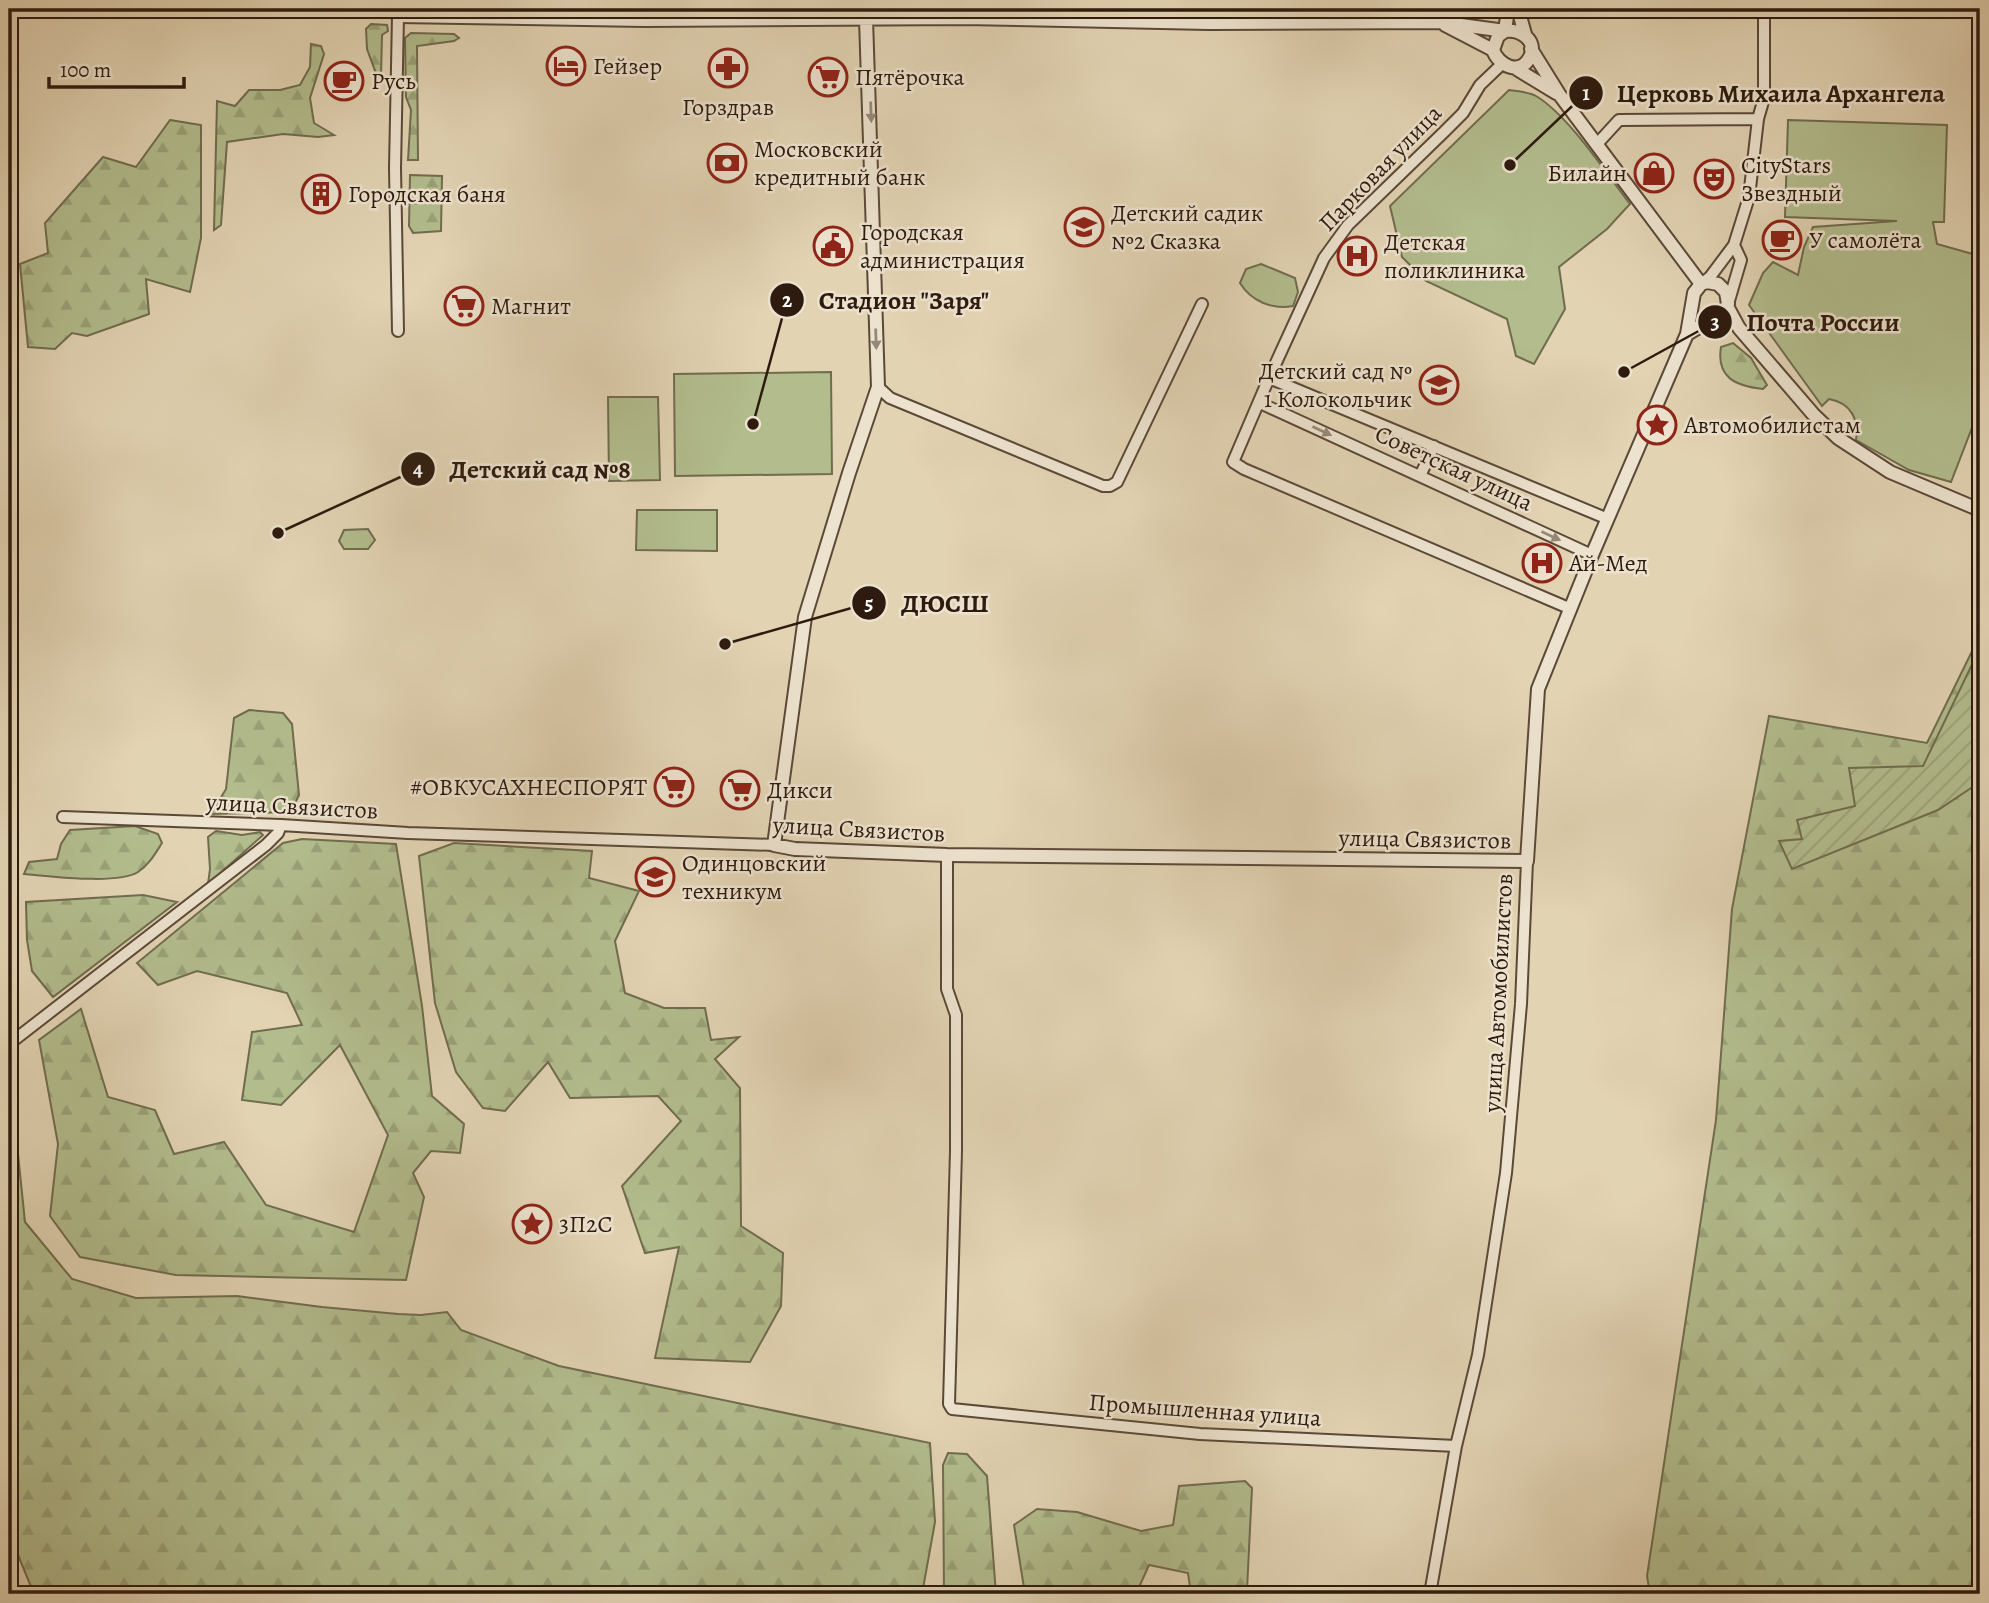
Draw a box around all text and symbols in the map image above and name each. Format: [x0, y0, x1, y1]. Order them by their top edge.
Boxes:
hotel icon: Гейзер [545, 45, 587, 87]
scale bar [49, 46, 184, 90]
pharmacy icon: Горздрав [707, 47, 749, 89]
place label: Гейзер [593, 50, 662, 82]
text: 100 m [60, 56, 111, 84]
supermarket icon: Пятёрочка [807, 56, 849, 98]
cafe icon: Русь [323, 60, 365, 102]
place label: Пятёрочка [855, 61, 965, 93]
place label: Русь [371, 65, 416, 97]
callout: Церковь Михаила Архангела [1568, 69, 1960, 116]
text: Церковь Михаила Архангела [1617, 76, 1946, 111]
text: 1 [1582, 79, 1590, 107]
place label: Горздрав [682, 91, 774, 123]
street label: Парковая улица [1311, 98, 1449, 238]
one-way arrow [865, 101, 876, 123]
place label: Московский кредитный банк [754, 133, 925, 193]
bank icon: Московский кредитный банк [706, 142, 748, 184]
place label: CityStars Звездный [1741, 149, 1842, 209]
shop icon: Билайн [1633, 152, 1675, 194]
place label: Билайн [1548, 157, 1627, 189]
theatre icon: CityStars Звездный [1693, 158, 1735, 200]
building icon: Городская баня [300, 173, 342, 215]
place label: Городская баня [348, 178, 506, 210]
place label: Детский садик №2 Сказка [1111, 197, 1263, 257]
school or university icon: Детский садик №2 Сказка [1063, 206, 1105, 248]
place label: Городская администрация [860, 216, 1025, 276]
cafe icon: У самолёта [1761, 219, 1803, 261]
place label: У самолёта [1809, 224, 1922, 256]
public building icon: Городская администрация [812, 225, 854, 267]
place label: Детская поликлиника [1384, 226, 1525, 286]
hospital icon: Детская поликлиника [1336, 235, 1378, 277]
callout: Стадион "Заря" [769, 277, 1003, 324]
text: Стадион "Заря" [819, 283, 989, 318]
supermarket icon: Магнит [443, 285, 485, 327]
text: 2 [782, 286, 792, 314]
place label: Магнит [491, 290, 571, 322]
callout: Почта России [1698, 298, 1914, 345]
text: Почта России [1746, 305, 1900, 340]
text: 3 [1710, 308, 1720, 336]
one-way arrow [871, 328, 882, 350]
place label: Детский сад № 1 Колокольчик [1259, 355, 1412, 415]
school or university icon: Детский сад № 1 Колокольчик [1418, 364, 1460, 406]
place icon: Автомобилистам [1636, 404, 1678, 446]
place label: Автомобилистам [1683, 409, 1861, 441]
street label: Советская улица [1370, 417, 1538, 519]
one-way arrow [1311, 426, 1332, 437]
callout: Детский сад №8 [401, 445, 645, 492]
text: Детский сад №8 [449, 452, 631, 487]
text: 4 [413, 455, 423, 483]
one-way arrow [1541, 530, 1561, 542]
hospital icon: Ай-Мед [1521, 542, 1563, 584]
place label: Ай-Мед [1568, 547, 1648, 579]
callout: ДЮСШ [852, 579, 1003, 626]
text: ДЮСШ [901, 586, 989, 621]
text: 5 [865, 589, 874, 617]
supermarket icon: #ОВКУСАХНЕСПОРЯТ [653, 766, 695, 808]
supermarket icon: Дикси [719, 769, 761, 811]
place label: #ОВКУСАХНЕСПОРЯТ [410, 771, 647, 803]
place label: Дикси [767, 774, 833, 806]
street label: улица Связистов [204, 785, 379, 826]
street label: улица Связистов [771, 808, 946, 849]
street label: улица Связистов [1337, 821, 1512, 857]
place label: Одинцовский техникум [682, 847, 826, 907]
school or university icon: Одинцовский техникум [634, 856, 676, 898]
street label: улица Автомобилистов [1476, 873, 1520, 1114]
place icon: 3П2С [511, 1203, 553, 1245]
place label: 3П2С [559, 1208, 612, 1240]
street label: Промышленная улица [1088, 1386, 1322, 1434]

